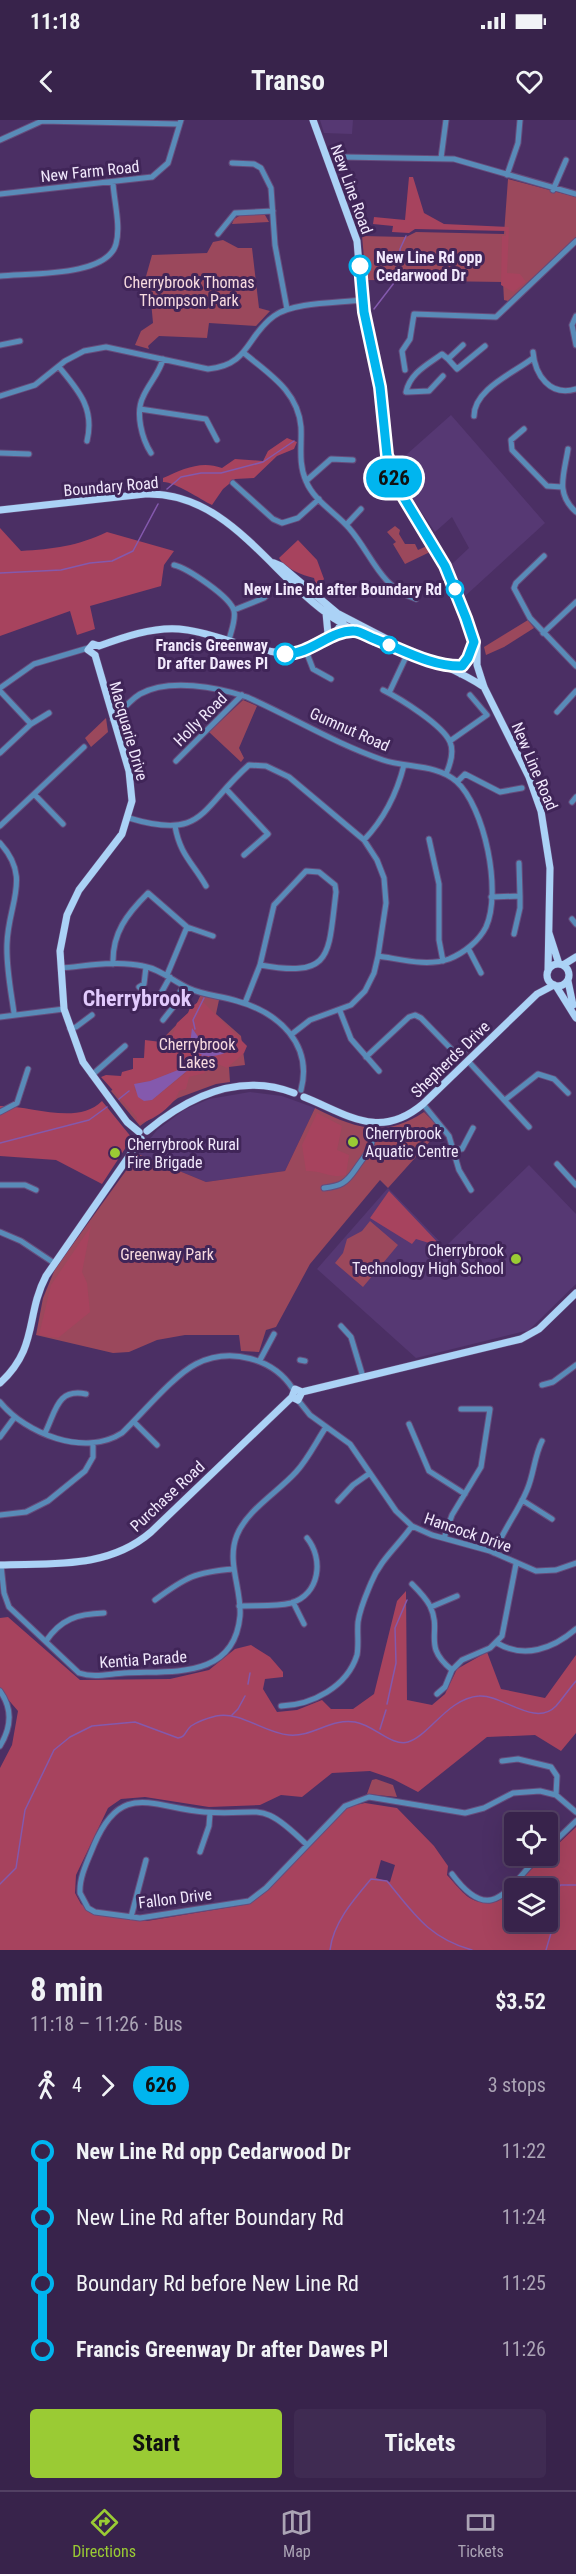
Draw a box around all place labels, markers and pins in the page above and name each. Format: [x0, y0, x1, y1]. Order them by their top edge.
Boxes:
place label: New Line Rd opp Cedarwood Dr [376, 248, 483, 285]
marker: New Line Rd opp Cedarwood Dr [349, 255, 371, 277]
place label: New Line Rd after Boundary Rd [244, 580, 442, 599]
marker: New Line Rd after Boundary Rd [446, 580, 464, 598]
place label: Francis Greenway Dr after Dawes Pl [155, 636, 268, 673]
unlabelled marker [380, 636, 398, 654]
marker: Francis Greenway Dr after Dawes Pl [274, 643, 296, 665]
place label: Cherrybrook Aquatic Centre [365, 1124, 458, 1161]
place label: Cherrybrook Rural Fire Brigade [127, 1135, 240, 1172]
marker: Cherrybrook Aquatic Centre [346, 1135, 360, 1149]
marker: Cherrybrook Rural Fire Brigade [108, 1146, 122, 1160]
place label: Cherrybrook Technology High School [352, 1241, 505, 1278]
marker: Cherrybrook Technology High School [509, 1252, 523, 1266]

